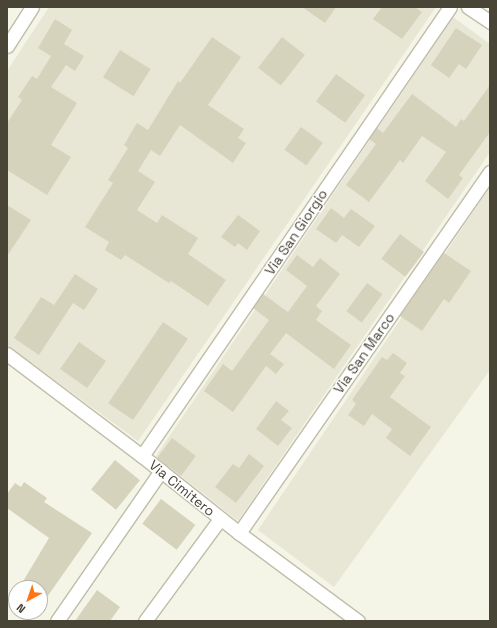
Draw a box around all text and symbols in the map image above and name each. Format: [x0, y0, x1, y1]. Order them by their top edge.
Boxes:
street label: Via San Giorgio [261, 186, 331, 278]
street label: Via San Marco [330, 309, 398, 397]
street label: Via Cimitero [146, 456, 218, 520]
north arrow [8, 580, 48, 620]
text: N [14, 601, 28, 616]

